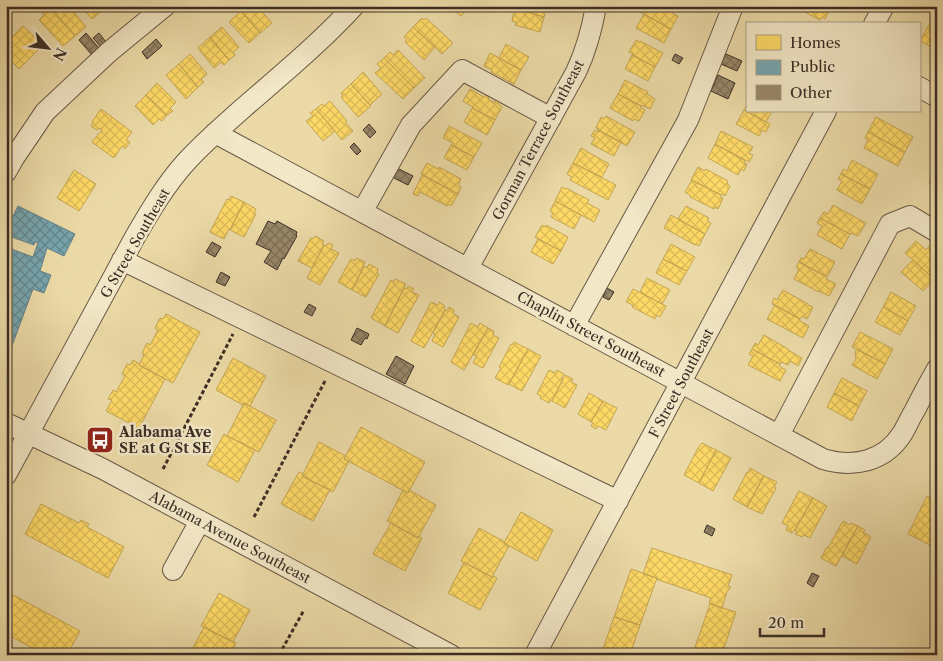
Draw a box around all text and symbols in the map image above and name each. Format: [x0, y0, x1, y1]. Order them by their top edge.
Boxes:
north arrow [22, 22, 72, 72]
legend [746, 22, 920, 112]
text: Homes [790, 33, 841, 52]
text: N [49, 45, 70, 64]
street label: Gorman Terrace Southeast [488, 57, 588, 223]
text: Public [790, 57, 835, 76]
text: Other [790, 83, 833, 102]
street label: G Street Southeast [96, 185, 174, 301]
street label: Chaplin Street Southeast [514, 287, 668, 381]
street label: F Street Southeast [645, 325, 717, 441]
place label: Alabama Ave SE at G St SE [118, 423, 211, 457]
bus stop icon: Alabama Ave SE at G St SE [85, 425, 115, 455]
street label: Alabama Avenue Southeast [145, 486, 314, 587]
scale bar [760, 606, 824, 638]
text: 20 m [768, 613, 804, 632]

